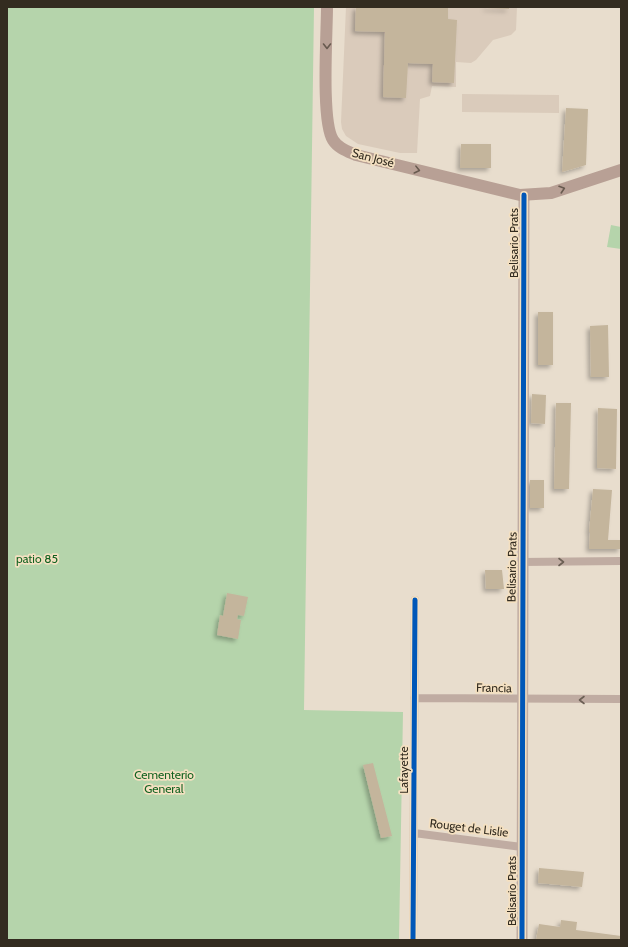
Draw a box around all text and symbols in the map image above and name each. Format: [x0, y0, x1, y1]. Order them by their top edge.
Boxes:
one-way arrow [323, 43, 331, 49]
street label: San José [351, 145, 396, 170]
one-way arrow [413, 165, 420, 174]
one-way arrow [558, 186, 565, 194]
street label: Belisario Prats [506, 208, 521, 278]
street label: Belisario Prats [503, 532, 520, 602]
park label: patio 85 [16, 551, 58, 566]
one-way arrow [558, 558, 564, 566]
street label: Francia [476, 680, 512, 695]
one-way arrow [579, 696, 585, 704]
street label: Lafayette [396, 746, 411, 794]
park label: Cementerio General [134, 767, 194, 796]
street label: Rouget de Lislie [429, 815, 509, 840]
street label: Belisario Prats [504, 856, 519, 926]

